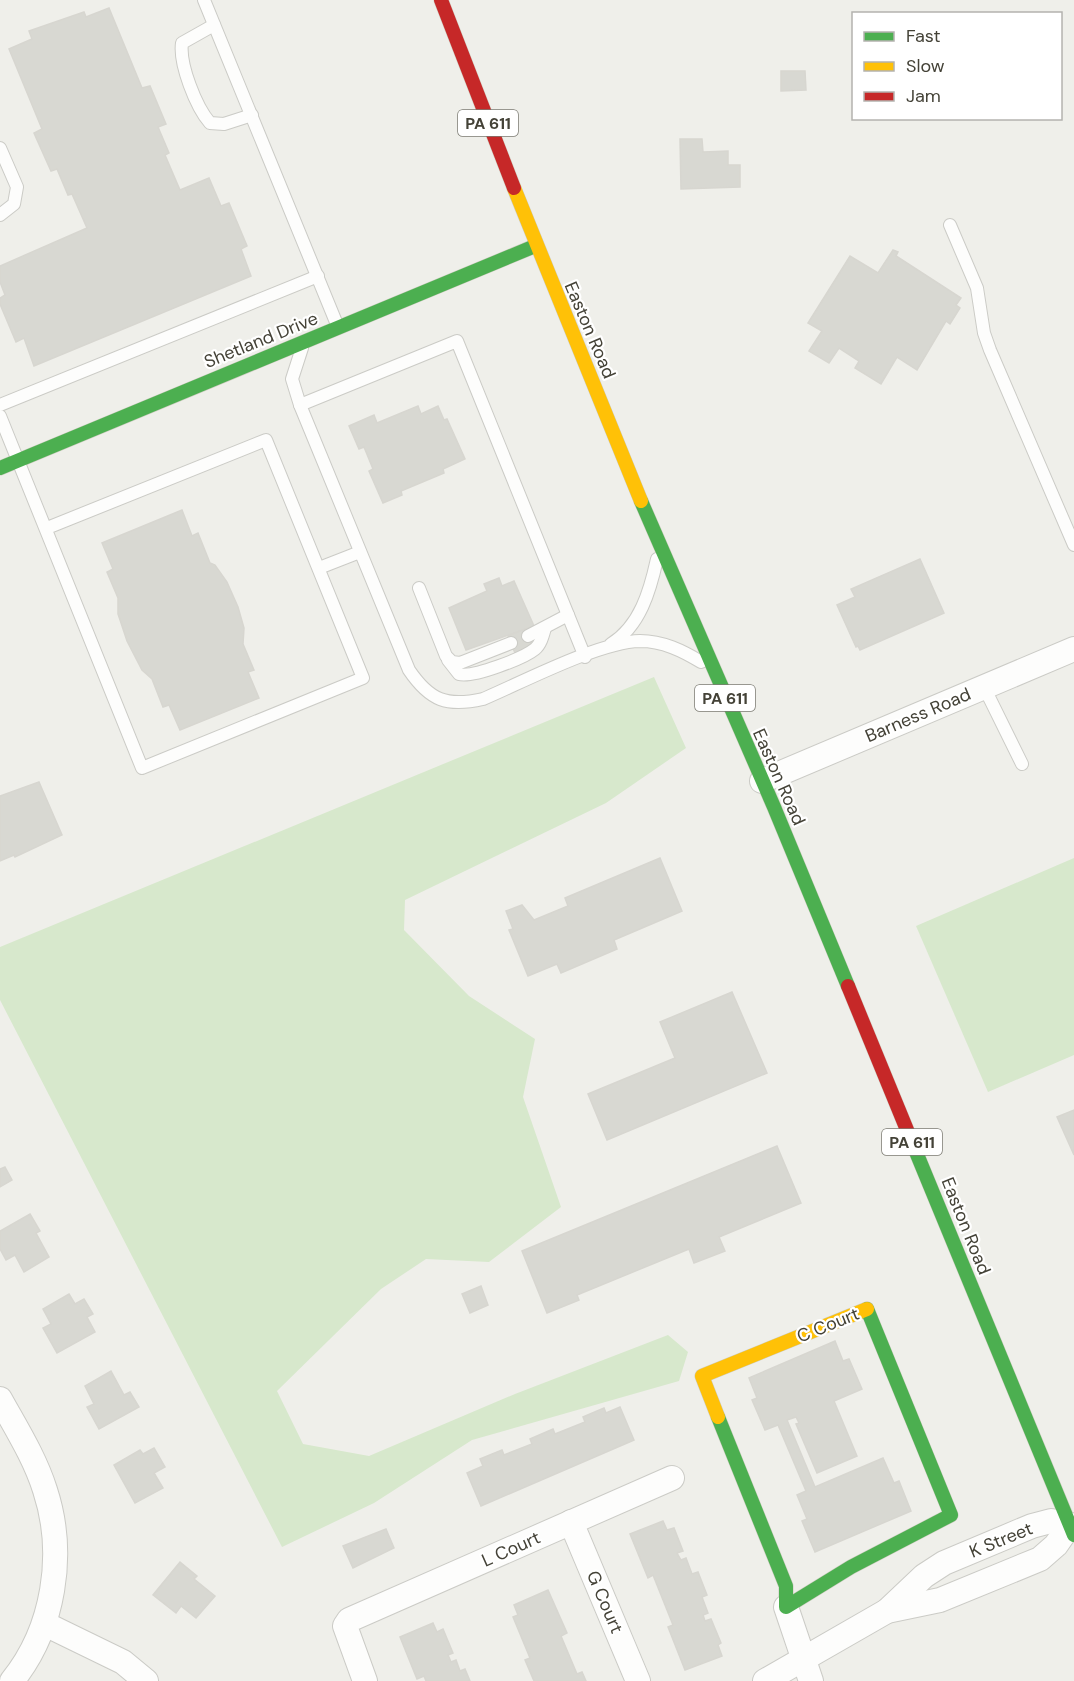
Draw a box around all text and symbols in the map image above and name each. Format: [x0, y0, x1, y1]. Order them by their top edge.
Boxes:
legend [852, 12, 1062, 120]
text: Fast [906, 24, 941, 48]
text: Slow [906, 54, 945, 78]
text: Jam [906, 84, 941, 108]
road number: PA 611 [458, 110, 518, 136]
street label: Easton Road [559, 278, 621, 382]
street label: Shetland Drive [201, 306, 321, 374]
street label: Barness Road [861, 682, 975, 748]
road number: PA 611 [695, 685, 755, 711]
street label: Easton Road [747, 725, 811, 829]
road number: PA 611 [882, 1129, 942, 1155]
street label: Easton Road [936, 1174, 996, 1278]
street label: C Court [793, 1302, 863, 1348]
street label: K Street [966, 1516, 1036, 1564]
street label: L Court [478, 1525, 544, 1573]
street label: G Court [581, 1567, 629, 1637]

